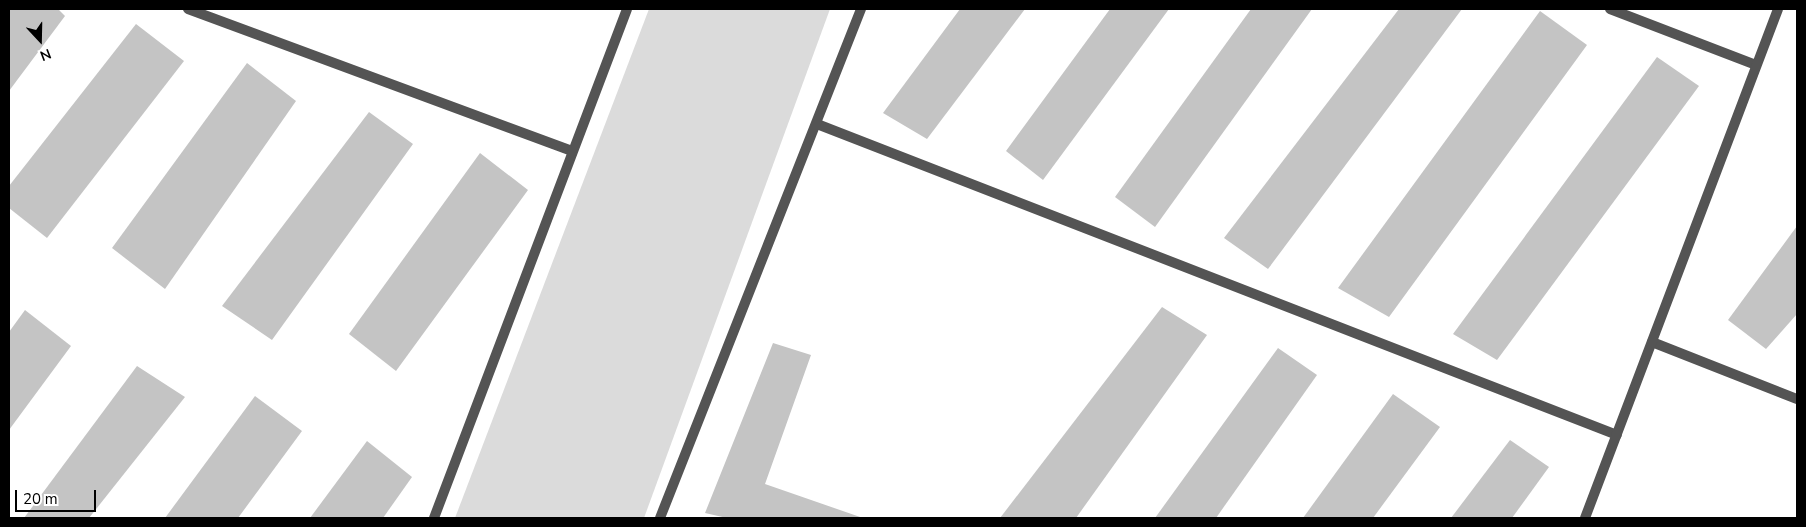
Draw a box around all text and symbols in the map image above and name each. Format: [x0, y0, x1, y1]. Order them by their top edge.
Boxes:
north arrow [15, 15, 65, 65]
text: N [37, 44, 54, 65]
scale bar [18, 480, 99, 512]
text: 20 m [23, 489, 58, 509]

